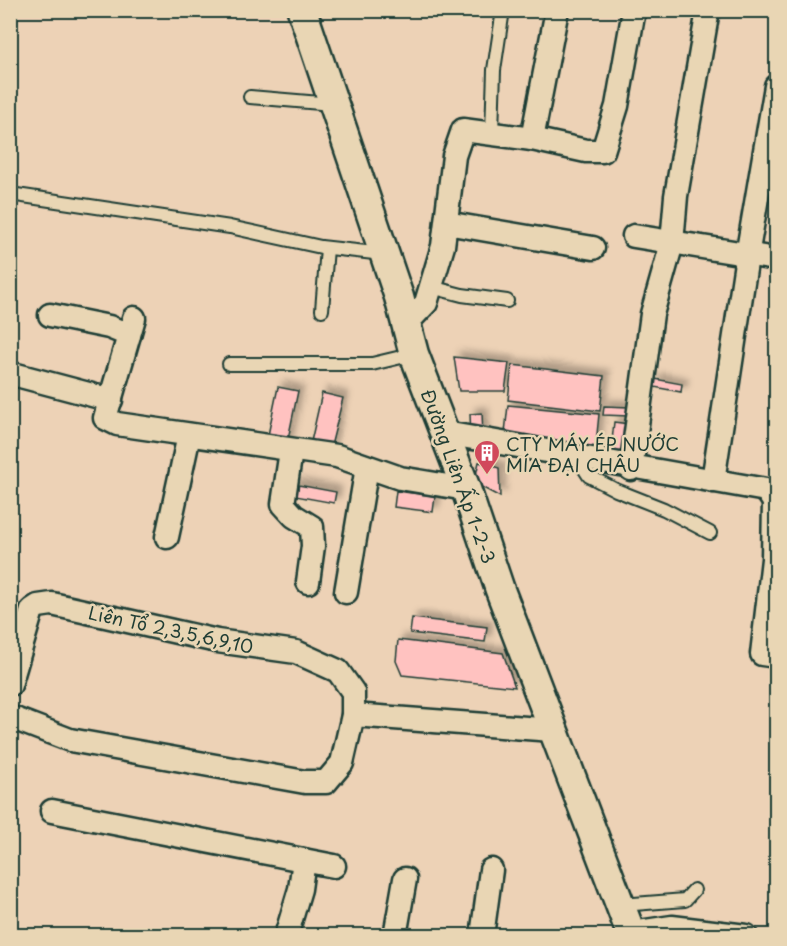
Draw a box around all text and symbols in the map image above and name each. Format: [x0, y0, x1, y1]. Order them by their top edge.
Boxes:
street label: Đường Liên Ấp 1-2-3 [415, 385, 503, 567]
place label: CTY MÁY ÉP NƯỚC MÍA ĐẠI CHÂU [506, 430, 679, 478]
building icon: CTY MÁY ÉP NƯỚC MÍA ĐẠI CHÂU [472, 438, 502, 476]
street label: Liên Tổ 2,3,5,6,9,10 [86, 598, 256, 660]

